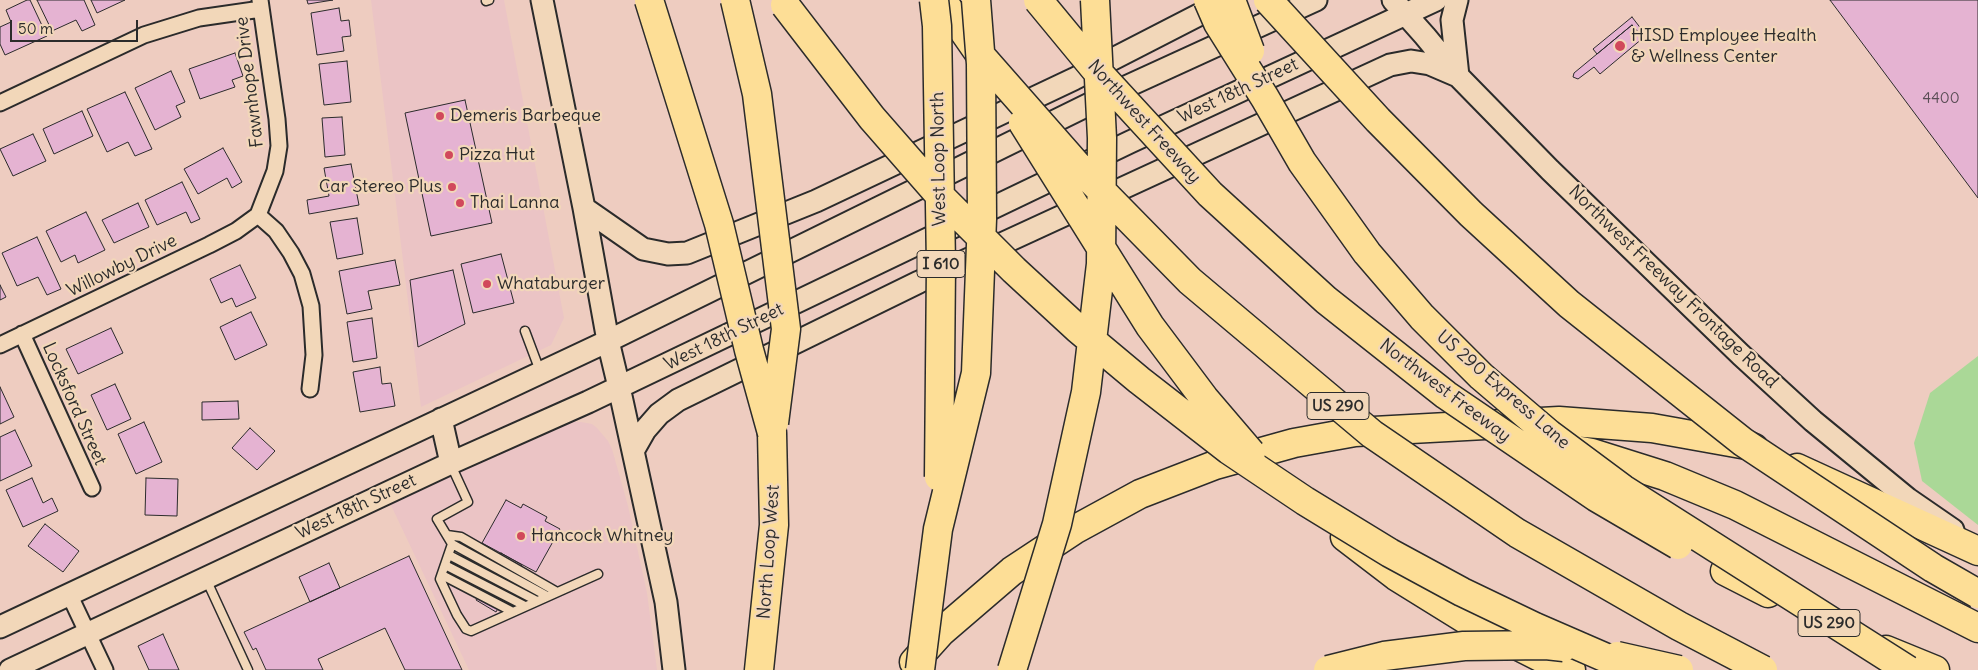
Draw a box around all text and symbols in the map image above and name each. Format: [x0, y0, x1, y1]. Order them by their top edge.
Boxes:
scale bar [12, 10, 140, 42]
street label: Fawnhope Drive [231, 15, 269, 149]
text: 50 m [18, 19, 53, 38]
place label: HISD Employee Health & Wellness Center [1631, 25, 1817, 68]
marker: HISD Employee Health & Wellness Center [1613, 39, 1627, 53]
street label: West 18th Street [1174, 54, 1302, 128]
street label: Northwest Freeway [1083, 56, 1205, 188]
house number: 4400 [1922, 90, 1960, 108]
street label: West Loop North [927, 92, 951, 226]
place label: Demeris Barbeque [450, 105, 601, 127]
marker: Demeris Barbeque [434, 110, 446, 122]
place label: Pizza Hut [459, 144, 535, 166]
marker: Pizza Hut [443, 149, 455, 161]
place label: Car Stereo Plus [319, 176, 442, 198]
marker: Car Stereo Plus [446, 181, 458, 193]
street label: Northwest Freeway Frontage Road [1564, 181, 1782, 393]
place label: Thai Lanna [470, 192, 559, 214]
marker: Thai Lanna [454, 197, 466, 209]
street label: Willowby Drive [63, 230, 181, 302]
road number: I 610 [917, 250, 965, 278]
place label: Whataburger [497, 273, 605, 295]
marker: Whataburger [481, 278, 493, 290]
street label: West 18th Street [661, 299, 787, 375]
street label: US 290 Express Lane [1432, 326, 1574, 454]
street label: Northwest Freeway [1375, 335, 1515, 447]
street label: Locksford Street [37, 339, 111, 469]
road number: US 290 [1307, 392, 1369, 420]
street label: West 18th Street [292, 470, 420, 544]
street label: North Loop West [754, 484, 784, 620]
place label: Hancock Whitney [531, 525, 674, 547]
marker: Hancock Whitney [515, 530, 527, 542]
road number: US 290 [1798, 610, 1860, 636]

